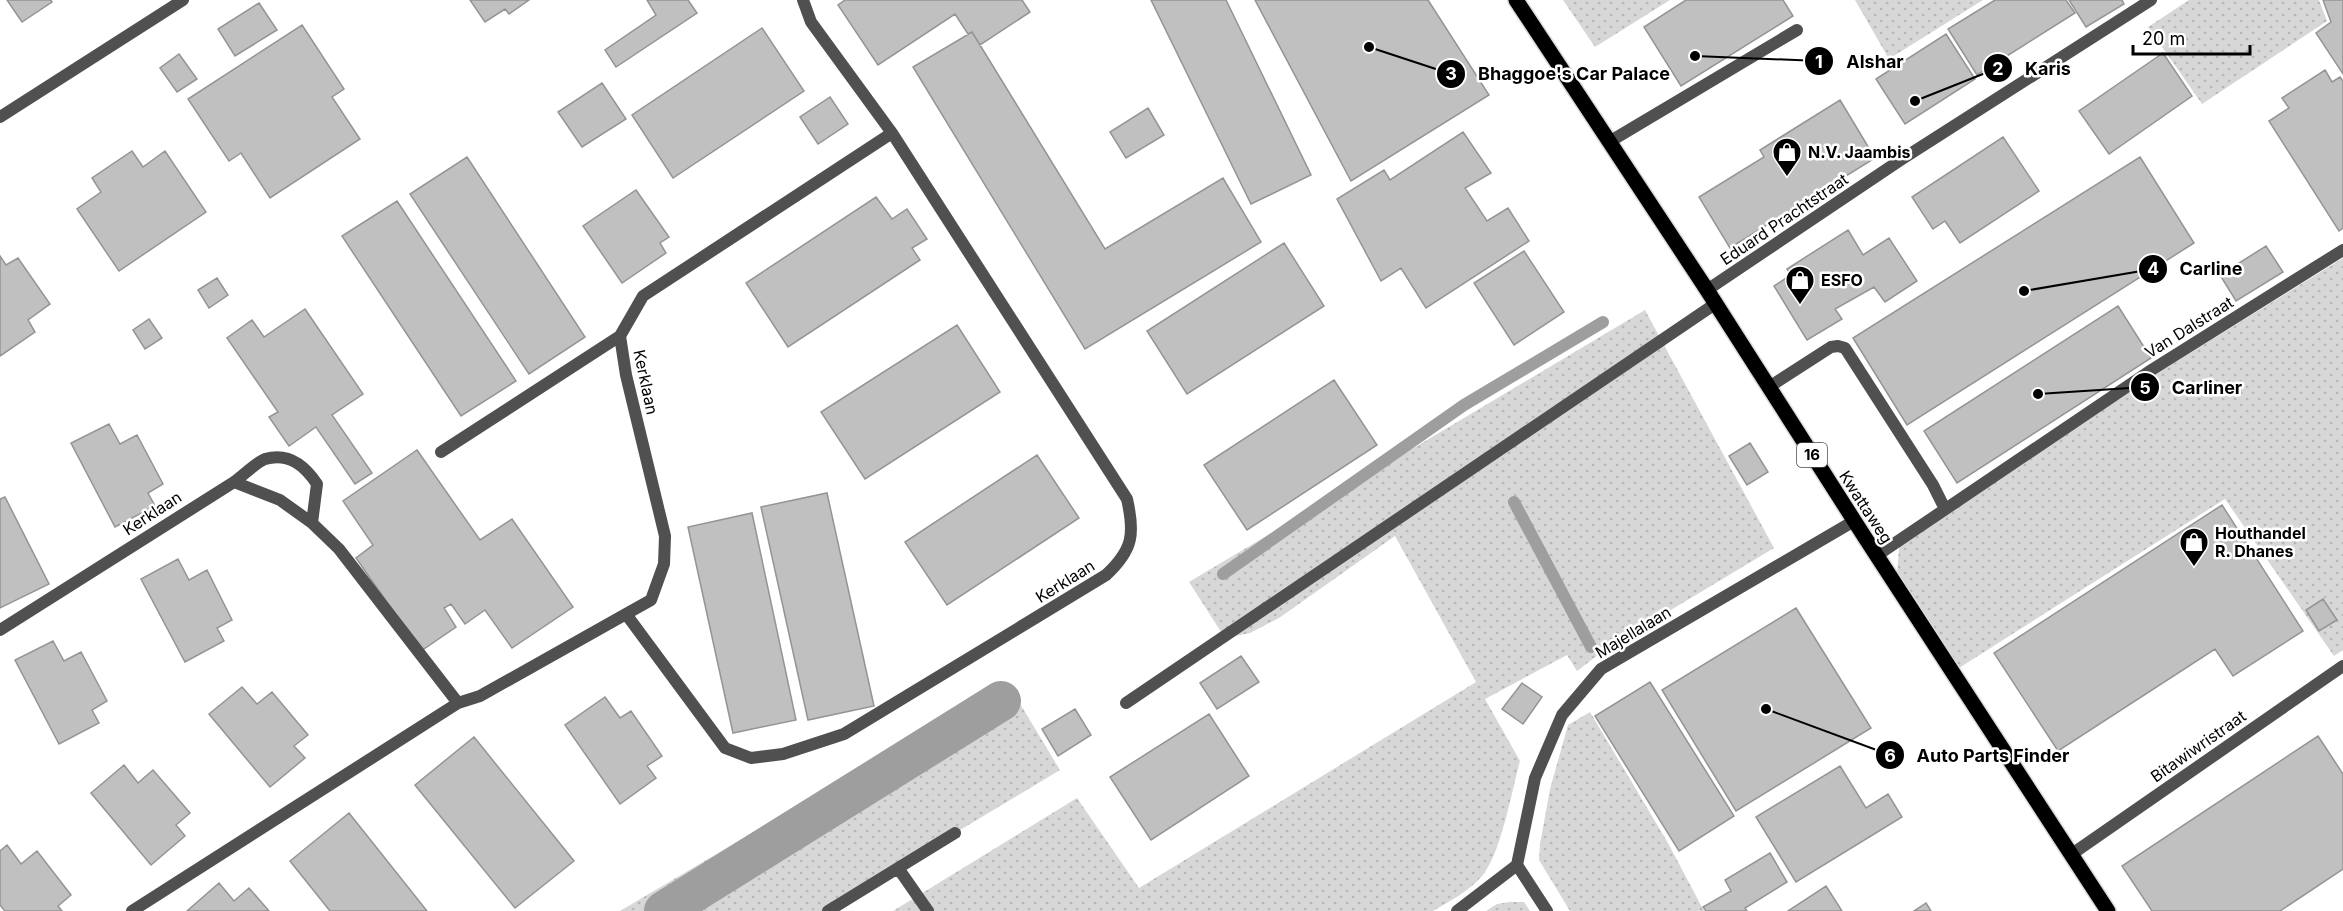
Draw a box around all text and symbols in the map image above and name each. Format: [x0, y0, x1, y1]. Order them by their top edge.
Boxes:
scale bar [2133, 18, 2250, 56]
text: 20 m [2142, 28, 2185, 49]
callout: Alshar [1804, 43, 1916, 79]
callout: Karis [1983, 50, 2083, 86]
text: 1 [1815, 51, 1823, 72]
text: Alshar [1846, 51, 1904, 72]
callout: Bhaggoe's Car Palace [1436, 56, 1682, 92]
text: 2 [1992, 58, 2004, 79]
text: Karis [2025, 58, 2071, 79]
text: 3 [1445, 63, 1457, 84]
text: Bhaggoe's Car Palace [1478, 63, 1670, 84]
shop icon: N.V. Jaambis [1771, 136, 1803, 178]
place label: N.V. Jaambis [1808, 142, 1911, 162]
street label: Eduard Prachtstraat [1716, 169, 1852, 269]
callout: Carline [2138, 251, 2255, 287]
text: 4 [2147, 258, 2159, 279]
text: Carline [2179, 258, 2243, 279]
shop icon: ESFO [1784, 264, 1816, 306]
place label: ESFO [1821, 270, 1863, 290]
street label: Van Dalstraat [2141, 292, 2237, 362]
street label: Kerklaan [629, 348, 663, 416]
callout: Carliner [2130, 369, 2254, 405]
text: 5 [2139, 377, 2151, 398]
text: Carliner [2172, 377, 2242, 398]
road number: 16 [1797, 443, 1827, 467]
street label: Kwattaweg [1835, 467, 1897, 547]
street label: Kerklaan [119, 487, 185, 539]
place label: Houthandel R. Dhanes [2215, 523, 2306, 561]
shop icon: Houthandel R. Dhanes [2178, 526, 2210, 568]
street label: Kerklaan [1032, 555, 1098, 607]
street label: Majellalaan [1592, 602, 1674, 662]
street label: Bitawiwristraat [2146, 706, 2250, 786]
callout: Auto Parts Finder [1875, 737, 2082, 773]
text: 6 [1884, 745, 1896, 766]
text: Auto Parts Finder [1917, 745, 2069, 766]

